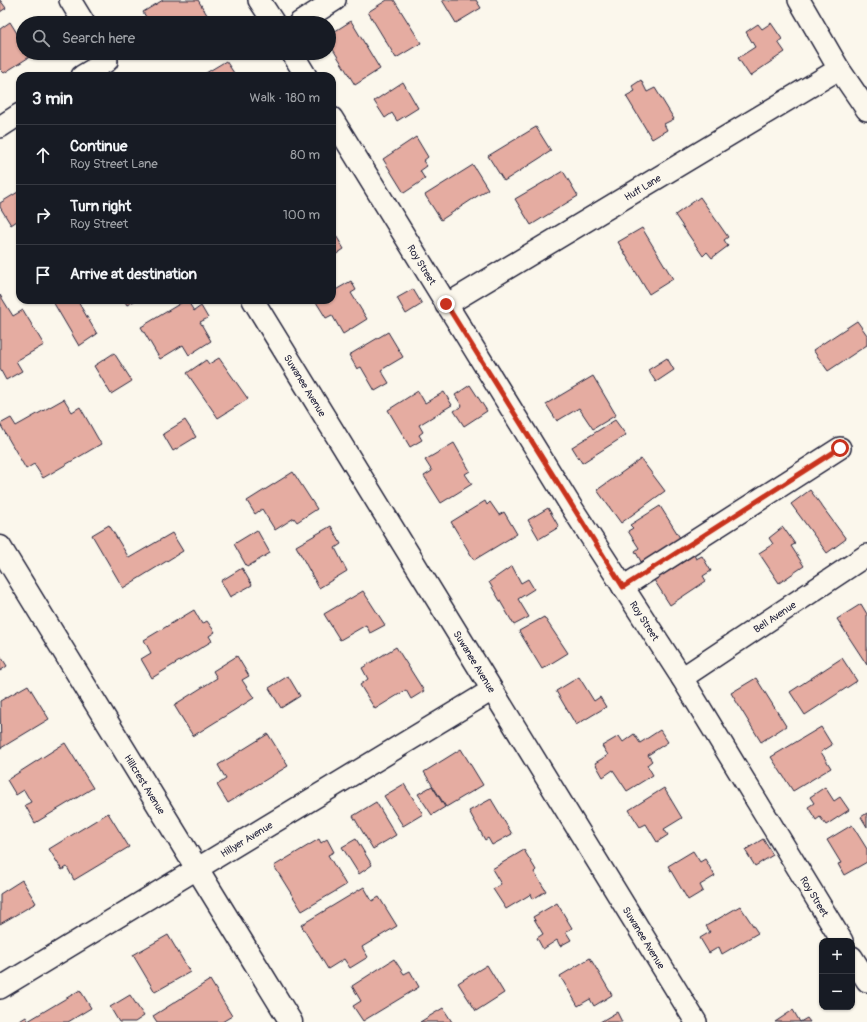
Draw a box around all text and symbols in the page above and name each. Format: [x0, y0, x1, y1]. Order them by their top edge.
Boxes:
search box [16, 16, 336, 60]
icon: search [30, 27, 52, 49]
text: Search here [62, 29, 135, 48]
text: 3 min [32, 88, 73, 109]
text: Walk · 180 m [250, 90, 320, 106]
text: Continue [70, 137, 128, 156]
icon: ahead [32, 144, 54, 166]
text: 80 m [290, 147, 320, 163]
text: Roy Street Lane [70, 156, 158, 172]
street label: Huff Lane [622, 172, 663, 204]
text: Turn right [70, 197, 131, 216]
icon: right [32, 204, 54, 226]
text: 100 m [283, 207, 320, 223]
text: Roy Street [70, 216, 128, 232]
street label: Roy Street [404, 243, 439, 288]
icon: arrive [32, 264, 54, 286]
text: Arrive at destination [70, 265, 197, 284]
route end [437, 295, 455, 313]
street label: Suwanee Avenue [281, 353, 328, 419]
route start [831, 439, 849, 457]
street label: Roy Street [627, 599, 662, 644]
street label: Bell Avenue [752, 599, 798, 636]
street label: Suwanee Avenue [450, 629, 497, 695]
street label: Hillcrest Avenue [122, 753, 167, 817]
street label: Hillyer Avenue [219, 819, 275, 860]
street label: Roy Street [797, 875, 831, 920]
street label: Suwanee Avenue [620, 905, 667, 971]
map controls [819, 938, 855, 1010]
button: + [819, 938, 855, 974]
button: − [819, 974, 855, 1010]

